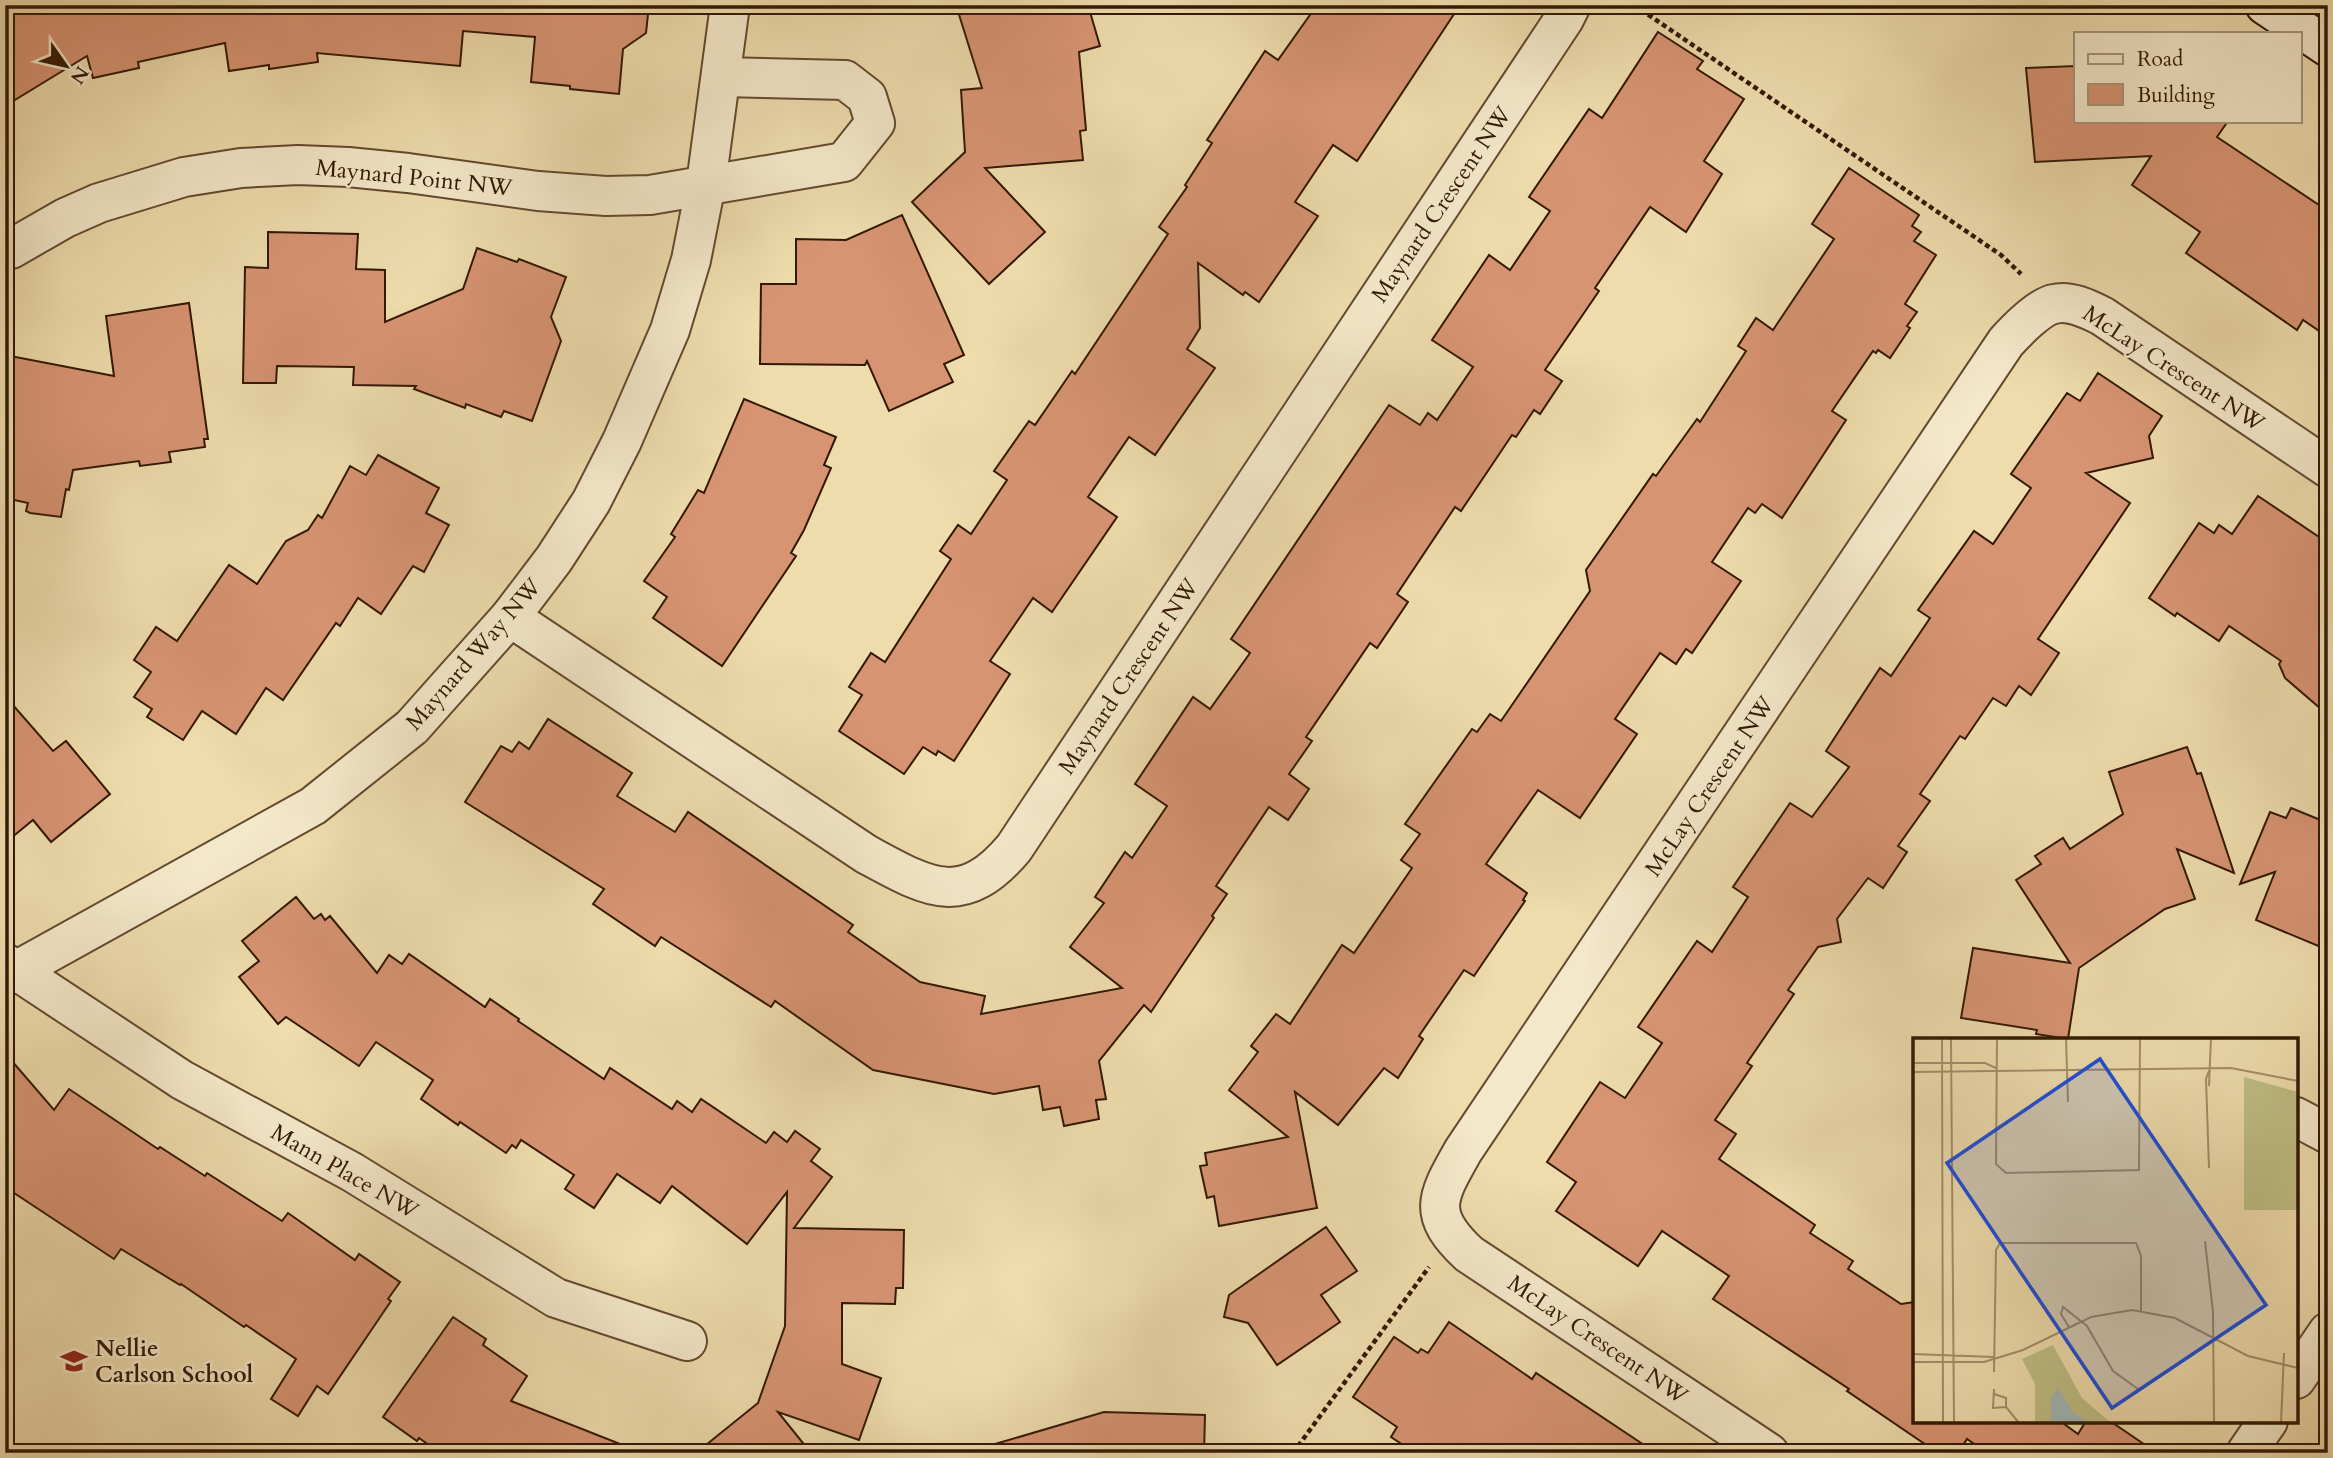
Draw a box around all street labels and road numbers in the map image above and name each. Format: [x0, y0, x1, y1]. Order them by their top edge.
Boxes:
street label: Maynard Crescent NW [1364, 100, 1519, 308]
street label: Maynard Point NW [314, 152, 514, 203]
street label: McLay Crescent NW [2077, 298, 2271, 439]
street label: Maynard Way NW [399, 571, 549, 737]
street label: Maynard Crescent NW [1051, 572, 1206, 780]
street label: McLay Crescent NW [1638, 690, 1782, 882]
street label: Mann Place NW [265, 1117, 425, 1227]
street label: McLay Crescent NW [1502, 1268, 1694, 1412]

